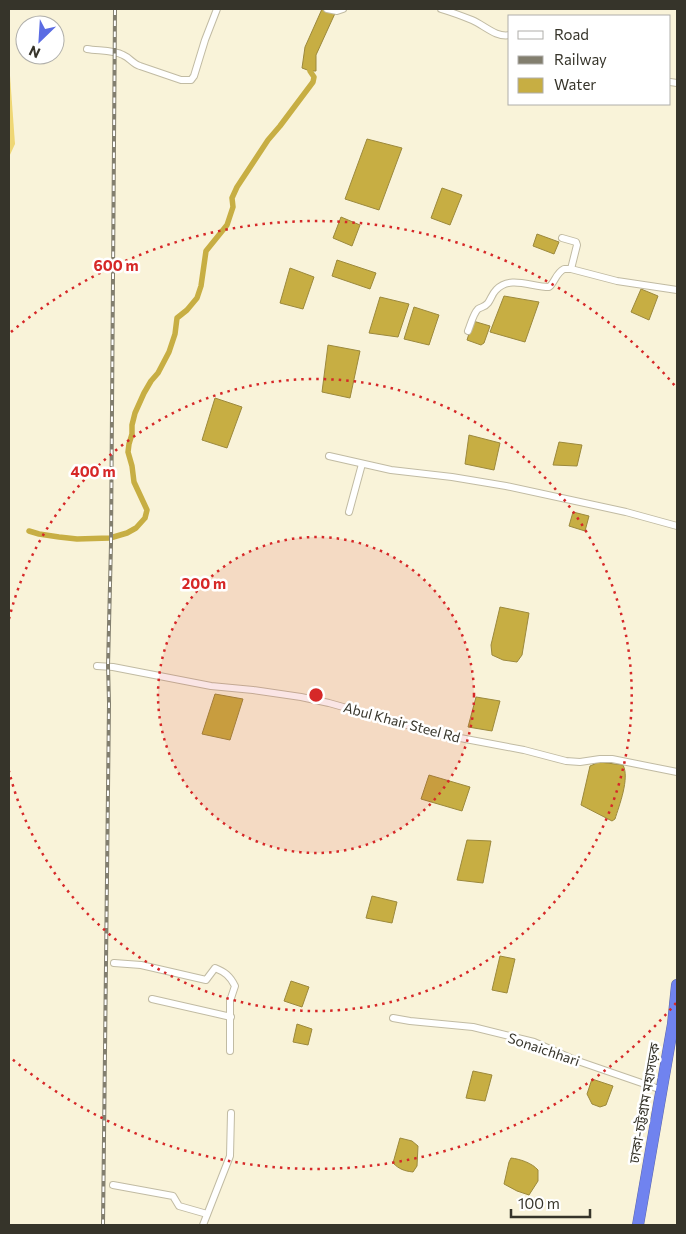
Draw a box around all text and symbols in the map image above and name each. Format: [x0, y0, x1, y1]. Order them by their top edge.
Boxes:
north arrow [15, 15, 65, 65]
legend [508, 15, 671, 105]
text: Road [554, 25, 589, 43]
text: N [26, 42, 43, 62]
text: Railway [554, 50, 607, 68]
text: Water [554, 75, 596, 93]
text: 600 m [93, 256, 139, 274]
text: 400 m [70, 462, 116, 480]
text: 200 m [182, 574, 226, 592]
centre of rings [307, 686, 325, 704]
street label: Abul Khair Steel Rd [342, 698, 462, 746]
street label: Sonaichhari [506, 1029, 582, 1069]
street label: ঢাকা-চট্টগ্রাম মহাসড়ক [625, 1041, 663, 1166]
scale bar [511, 1186, 590, 1218]
text: 100 m [518, 1194, 560, 1212]

